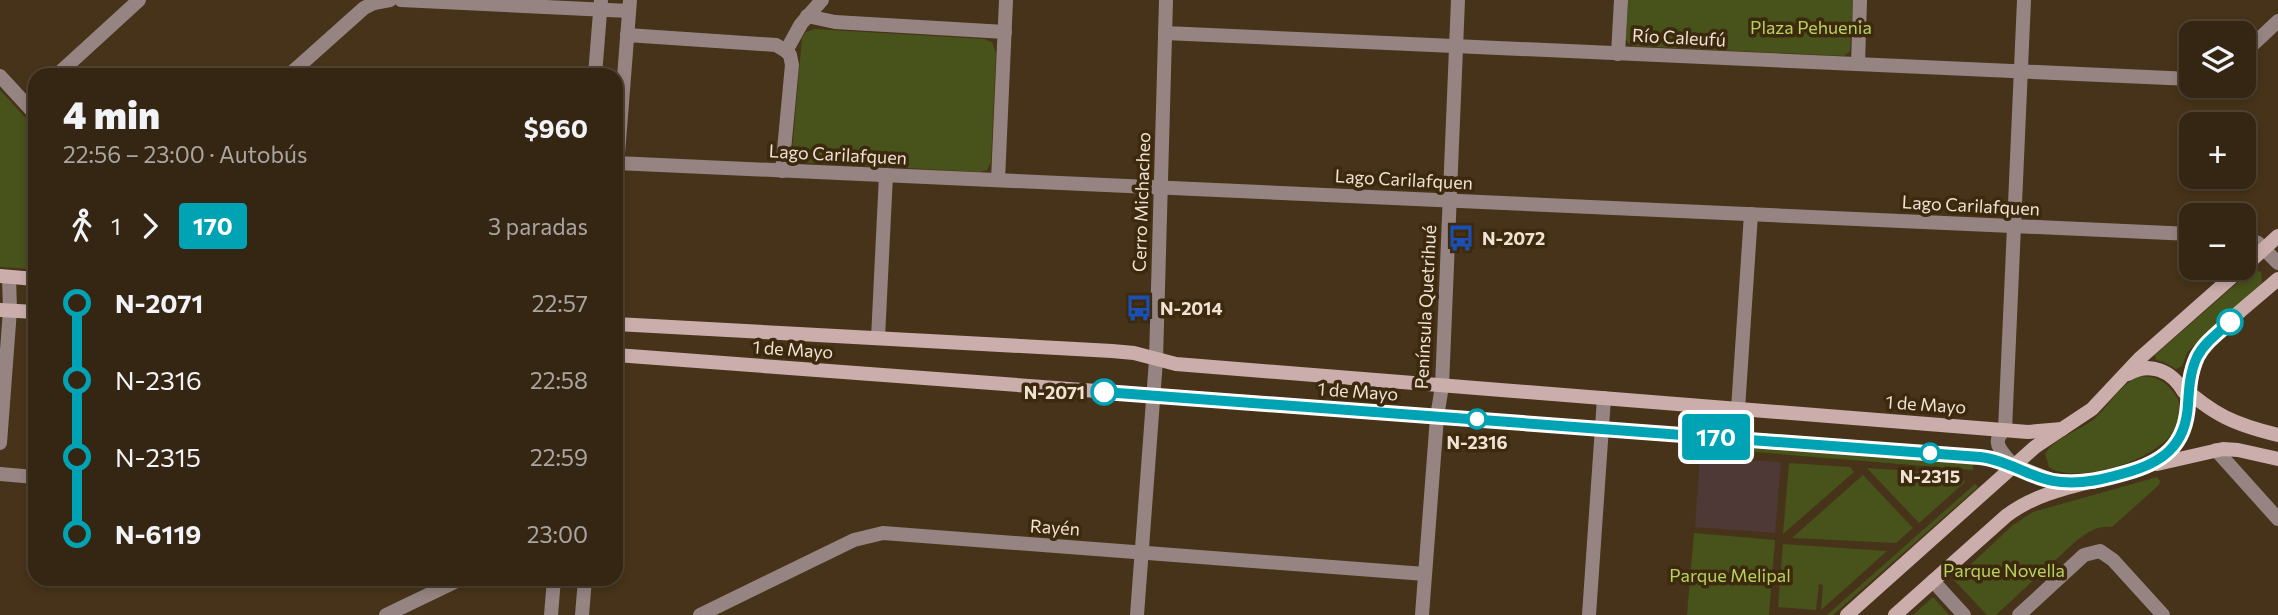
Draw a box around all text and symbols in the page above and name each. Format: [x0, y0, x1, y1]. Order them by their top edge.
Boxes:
park label: Plaza Pehuenia [1750, 16, 1872, 38]
map controls [2179, 21, 2256, 280]
button: layers [2179, 21, 2256, 98]
street label: Río Caleufú [1632, 24, 1726, 50]
text: 4 min [63, 90, 160, 137]
text: $960 [524, 112, 588, 143]
button: + [2179, 112, 2256, 189]
street label: Cerro Michacheo [1128, 132, 1154, 272]
street label: Lago Carilafquen [768, 139, 908, 169]
text: 22:56 – 23:00 · Autobús [63, 140, 307, 168]
street label: Lago Carilafquen [1334, 164, 1474, 194]
street label: Lago Carilafquen [1901, 190, 2041, 220]
button: − [2179, 203, 2256, 280]
icon: walk [63, 207, 101, 245]
icon: forward [131, 207, 169, 245]
text: 170 [193, 211, 233, 240]
text: 1 [111, 212, 121, 240]
text: 3 paradas [488, 212, 588, 240]
bus stop icon: N-2072 [1446, 223, 1476, 253]
street label: Península Quetrihué [1410, 224, 1440, 390]
place label: N-2072 [1482, 227, 1545, 249]
text: N-2071 [115, 287, 203, 318]
text: 22:57 [532, 289, 588, 317]
bus stop icon: N-2014 [1124, 293, 1154, 323]
place label: N-2014 [1160, 297, 1222, 319]
unlabelled marker [2217, 309, 2243, 335]
street label: 1 de Mayo [752, 335, 834, 363]
text: N-2316 [115, 364, 202, 395]
text: 22:58 [530, 366, 588, 394]
street label: 1 de Mayo [1317, 377, 1399, 405]
marker: N-2071 [1091, 379, 1117, 405]
place label: N-2071 [1024, 381, 1085, 403]
street label: 1 de Mayo [1885, 390, 1967, 418]
marker: N-2316 [1467, 409, 1487, 429]
line badge: 170 [1676, 414, 1756, 460]
text: 170 [1696, 422, 1736, 451]
place label: N-2316 [1446, 431, 1508, 453]
text: N-2315 [115, 441, 201, 472]
text: 22:59 [530, 443, 588, 471]
marker: N-2315 [1920, 443, 1940, 463]
place label: N-2315 [1900, 465, 1960, 487]
street label: Rayén [1029, 514, 1081, 540]
text: N-6119 [115, 518, 201, 549]
text: 23:00 [527, 520, 588, 548]
park label: Parque Novella [1943, 559, 2065, 581]
park label: Parque Melipal [1669, 564, 1791, 586]

